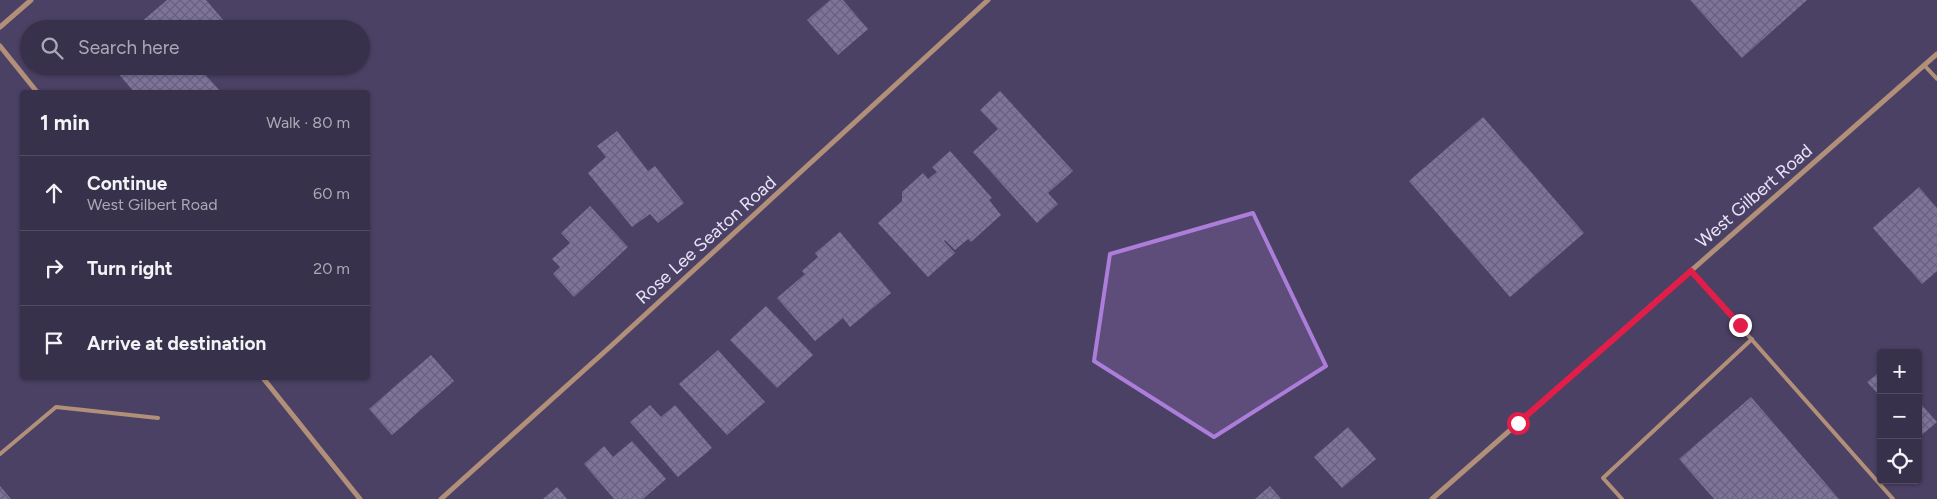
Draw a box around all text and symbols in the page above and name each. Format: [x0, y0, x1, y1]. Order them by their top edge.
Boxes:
search box [20, 20, 370, 75]
icon: search [38, 34, 66, 62]
text: Search here [78, 36, 180, 59]
text: 1 min [40, 110, 90, 135]
text: Walk · 80 m [266, 113, 350, 132]
street label: West Gilbert Road [1691, 139, 1817, 253]
street label: Rose Lee Seaton Road [631, 171, 781, 309]
text: Continue [87, 172, 167, 195]
icon: ahead [40, 179, 68, 207]
text: 60 m [313, 184, 350, 203]
text: West Gilbert Road [87, 195, 218, 214]
icon: right [40, 254, 68, 282]
text: Turn right [87, 257, 173, 280]
text: 20 m [313, 259, 350, 278]
route end [1729, 314, 1752, 337]
icon: arrive [40, 329, 68, 357]
text: Arrive at destination [87, 332, 266, 355]
map controls [1877, 349, 1922, 484]
button: + [1877, 349, 1922, 394]
button: − [1877, 394, 1922, 439]
route start [1507, 412, 1530, 435]
button: locate [1877, 439, 1922, 484]

